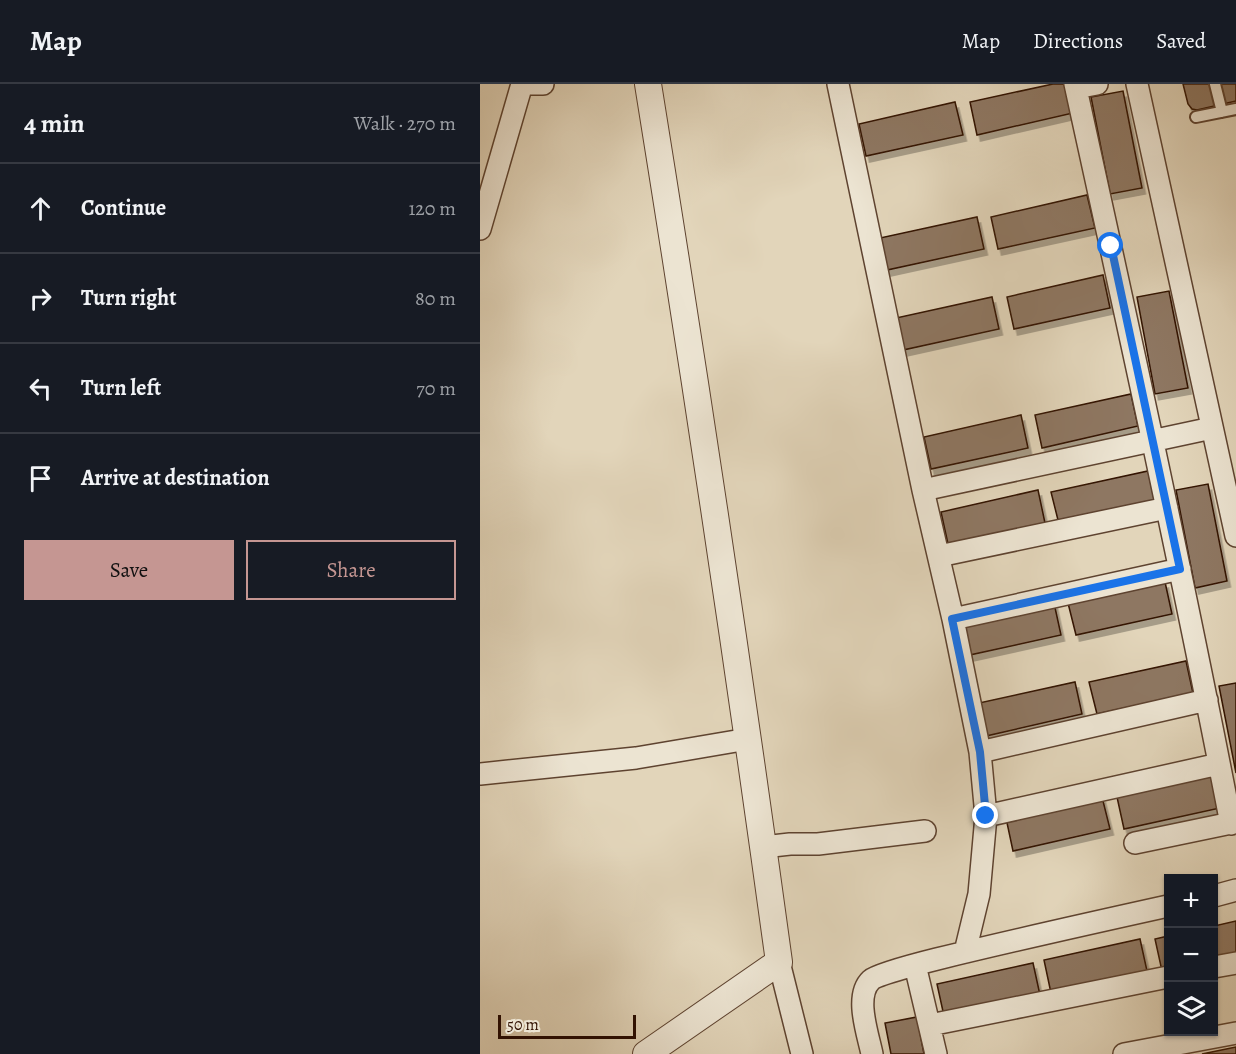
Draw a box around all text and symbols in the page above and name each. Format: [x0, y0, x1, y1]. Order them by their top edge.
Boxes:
text: Map [30, 22, 82, 60]
text: Map [962, 27, 1000, 55]
text: Directions [1033, 27, 1123, 55]
text: Saved [1156, 27, 1206, 55]
text: 4 min [24, 106, 85, 141]
text: Walk · 270 m [354, 110, 456, 137]
icon: ahead [24, 192, 57, 225]
text: Continue [81, 193, 166, 223]
text: 120 m [408, 195, 456, 222]
route start [1097, 232, 1123, 258]
icon: right [24, 282, 57, 315]
text: Turn right [81, 283, 177, 313]
text: 80 m [415, 285, 456, 312]
icon: left [24, 372, 57, 405]
text: Turn left [81, 373, 161, 403]
text: 70 m [416, 375, 456, 402]
icon: arrive [24, 462, 57, 495]
text: Arrive at destination [81, 463, 270, 493]
button: Save [24, 540, 234, 600]
button: Share [246, 540, 456, 600]
route end [972, 802, 998, 828]
map controls [1164, 874, 1218, 1036]
button: + [1164, 874, 1218, 928]
button: − [1164, 928, 1218, 982]
button: layers [1164, 982, 1218, 1036]
scale bar [498, 1012, 636, 1040]
text: 50 m [507, 1014, 539, 1036]

